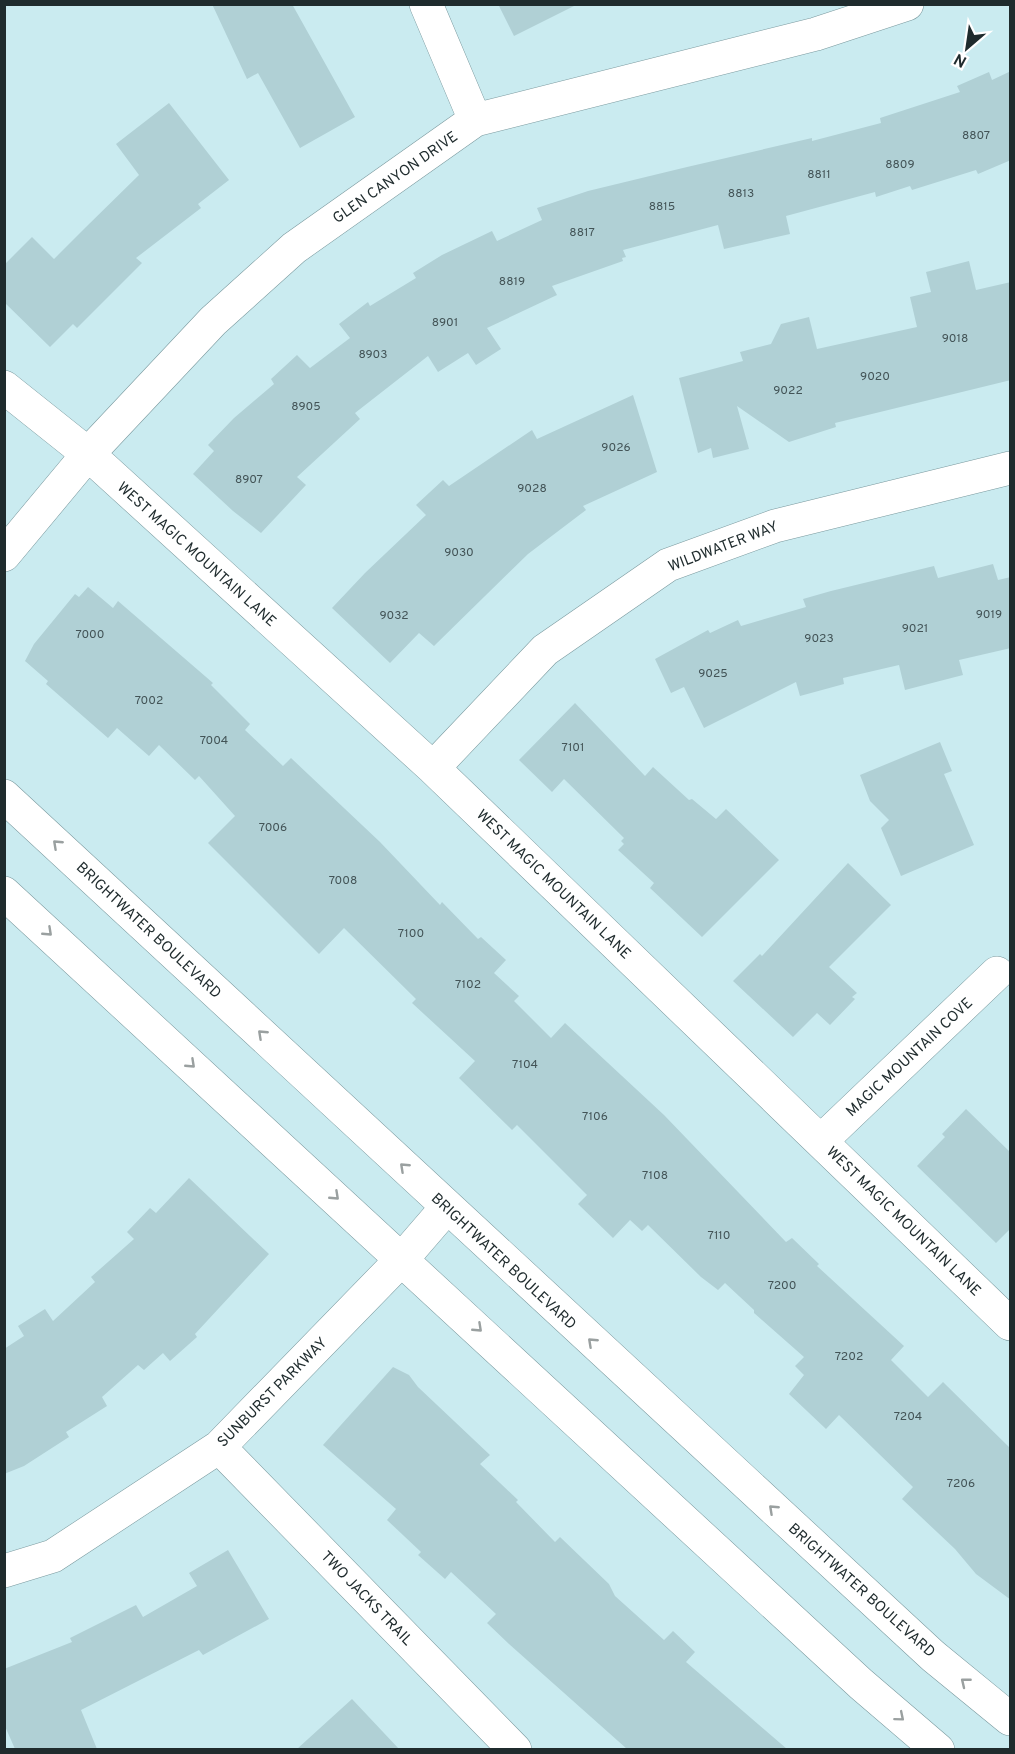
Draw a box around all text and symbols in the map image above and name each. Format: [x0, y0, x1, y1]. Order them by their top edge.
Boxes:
north arrow [937, 18, 997, 78]
text: N [951, 48, 971, 71]
street label: GLEN CANYON DRIVE [330, 128, 462, 229]
house number: 8807 [962, 128, 990, 144]
house number: 8809 [885, 157, 915, 173]
house number: 8811 [807, 167, 831, 183]
house number: 8813 [728, 186, 754, 202]
house number: 8815 [649, 199, 675, 215]
house number: 8817 [569, 225, 595, 241]
house number: 8819 [499, 274, 525, 290]
house number: 8901 [432, 315, 458, 331]
house number: 9018 [942, 331, 968, 347]
house number: 8903 [358, 347, 388, 363]
house number: 9020 [860, 369, 890, 385]
house number: 9022 [773, 383, 803, 399]
house number: 8905 [291, 399, 321, 415]
house number: 9026 [601, 440, 631, 456]
house number: 8907 [235, 472, 263, 488]
street label: WEST MAGIC MOUNTAIN LANE [112, 479, 280, 632]
house number: 9028 [517, 481, 547, 497]
street label: WILDWATER WAY [666, 518, 782, 577]
house number: 9030 [444, 545, 474, 561]
house number: 9019 [976, 607, 1002, 623]
house number: 9032 [379, 608, 409, 624]
house number: 9021 [902, 621, 928, 637]
house number: 7000 [76, 627, 104, 643]
house number: 9023 [804, 631, 834, 647]
house number: 9025 [698, 666, 728, 682]
house number: 7002 [135, 693, 163, 709]
house number: 7004 [200, 733, 228, 749]
house number: 7101 [561, 740, 585, 756]
street label: WEST MAGIC MOUNTAIN LANE [472, 806, 634, 964]
house number: 7006 [259, 820, 287, 836]
one-way arrow [53, 840, 63, 851]
street label: BRIGHTWATER BOULEVARD [71, 859, 225, 1003]
house number: 7008 [329, 873, 357, 889]
one-way arrow [41, 925, 51, 936]
house number: 7100 [398, 926, 424, 942]
house number: 7102 [455, 977, 481, 993]
street label: MAGIC MOUNTAIN COVE [843, 994, 977, 1122]
one-way arrow [258, 1030, 268, 1041]
one-way arrow [185, 1057, 195, 1068]
house number: 7104 [512, 1057, 538, 1073]
house number: 7106 [582, 1109, 608, 1125]
street label: WEST MAGIC MOUNTAIN LANE [822, 1143, 984, 1301]
one-way arrow [400, 1163, 411, 1174]
house number: 7108 [642, 1168, 668, 1184]
one-way arrow [328, 1189, 339, 1200]
street label: BRIGHTWATER BOULEVARD [426, 1190, 580, 1334]
house number: 7110 [707, 1228, 731, 1244]
house number: 7200 [768, 1278, 796, 1294]
one-way arrow [472, 1321, 482, 1332]
street label: SUNBURST PARKWAY [214, 1334, 332, 1452]
one-way arrow [588, 1338, 598, 1349]
house number: 7202 [835, 1349, 863, 1365]
house number: 7204 [894, 1409, 922, 1425]
house number: 7206 [947, 1476, 975, 1492]
one-way arrow [769, 1505, 780, 1516]
street label: BRIGHTWATER BOULEVARD [783, 1520, 939, 1662]
street label: TWO JACKS TRAIL [316, 1548, 416, 1650]
one-way arrow [961, 1678, 972, 1689]
one-way arrow [893, 1710, 904, 1721]

